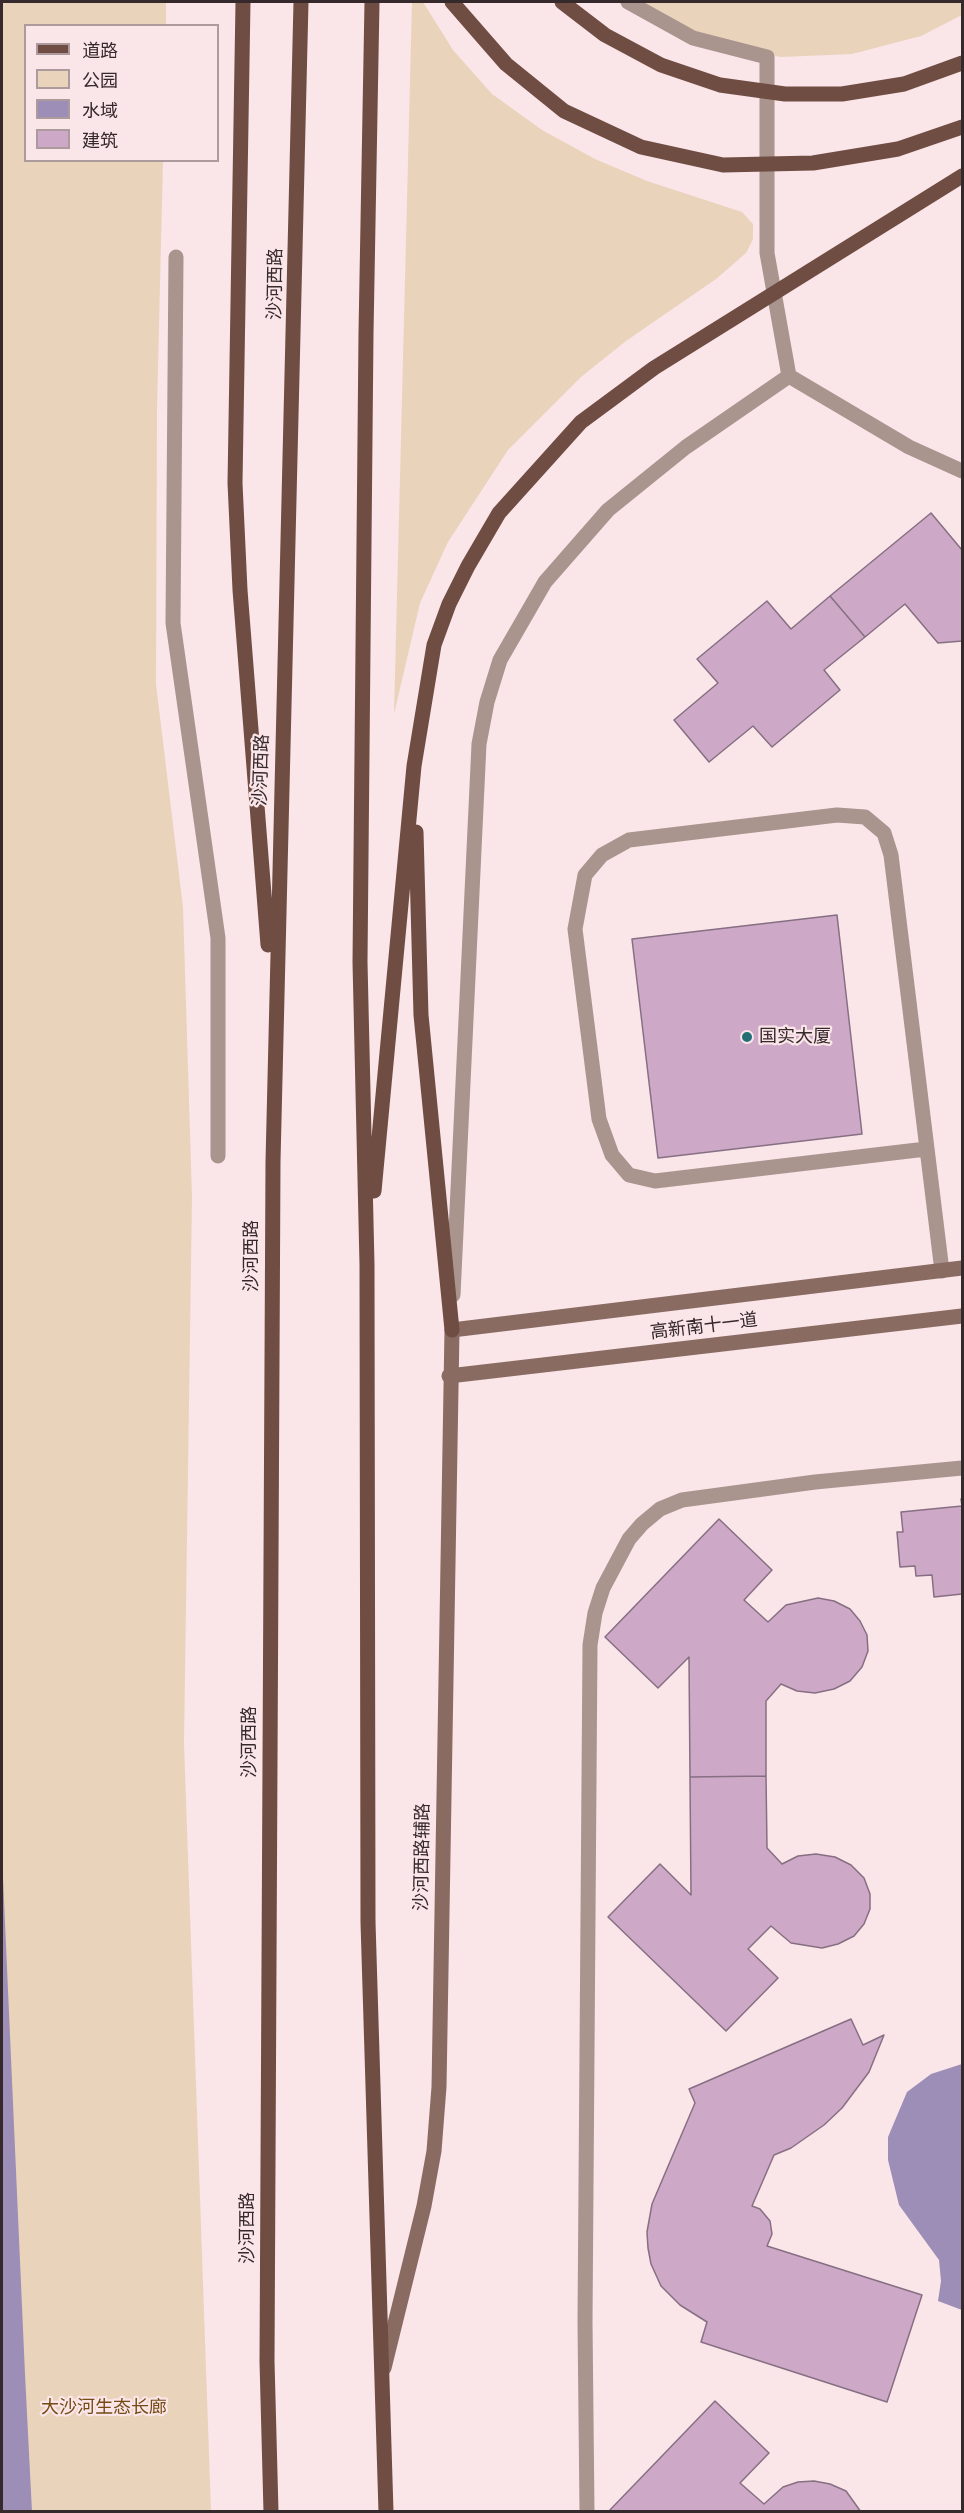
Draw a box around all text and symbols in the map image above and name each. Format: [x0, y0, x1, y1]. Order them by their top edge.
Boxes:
legend [24, 24, 219, 162]
text: 道路 [82, 39, 118, 63]
text: 公园 [82, 69, 118, 93]
text: 水域 [82, 99, 118, 123]
text: 建筑 [82, 129, 118, 153]
street label: 沙河西路 [265, 248, 287, 320]
street label: 沙河西路 [250, 734, 274, 806]
place label: 国实大厦 [759, 1026, 831, 1048]
marker: 国实大厦 [740, 1030, 754, 1044]
street label: 沙河西路 [241, 1220, 263, 1292]
street label: 高新南十一道 [649, 1310, 759, 1344]
street label: 沙河西路 [239, 1706, 261, 1778]
street label: 沙河西路辅路 [411, 1803, 435, 1911]
street label: 沙河西路 [237, 2192, 259, 2264]
park label: 大沙河生态长廊 [41, 2397, 167, 2419]

